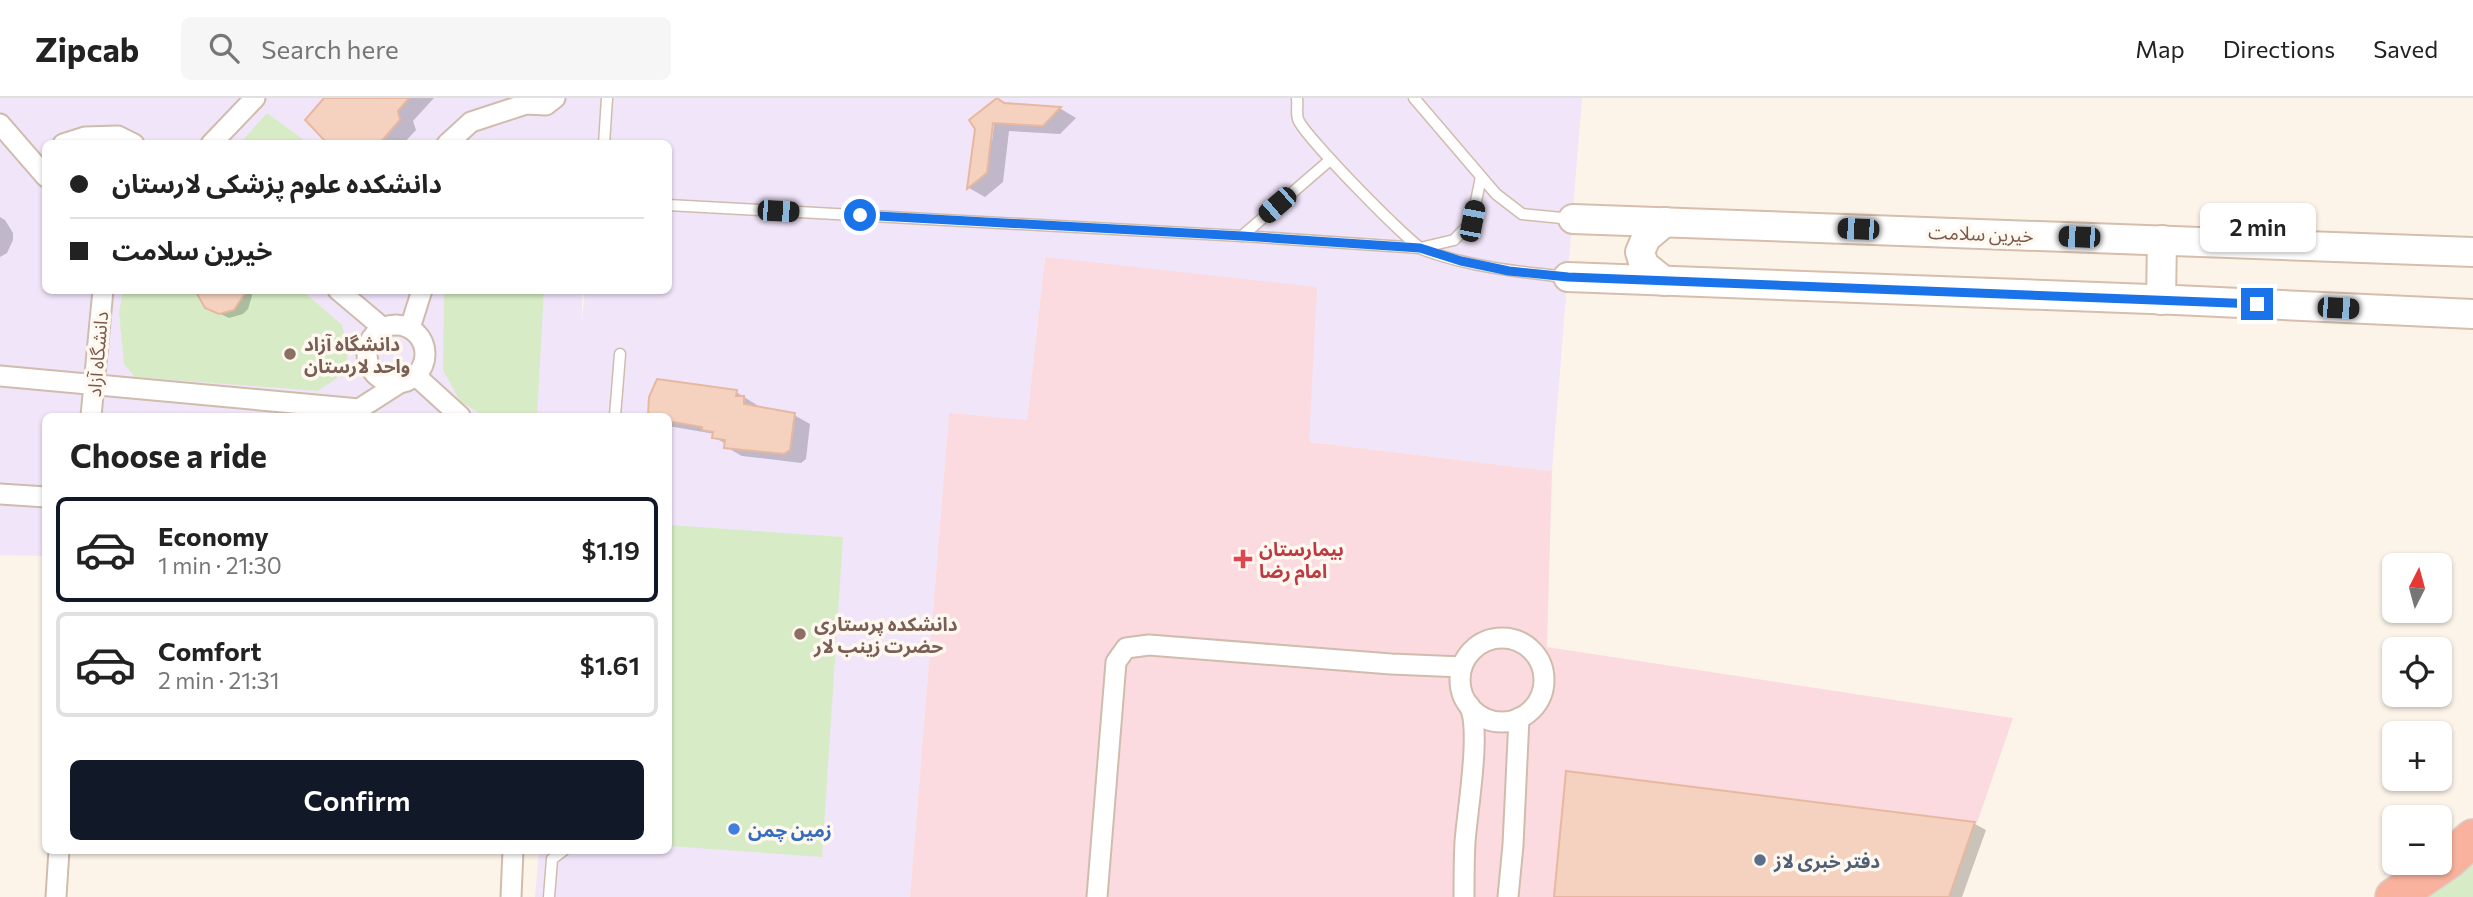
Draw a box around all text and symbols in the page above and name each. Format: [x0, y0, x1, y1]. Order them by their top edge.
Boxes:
search box [181, 17, 671, 80]
text: Zipcab [35, 28, 139, 69]
icon: search [205, 29, 243, 67]
text: Search here [261, 33, 399, 64]
text: Map [2135, 34, 2185, 63]
text: Directions [2223, 34, 2335, 63]
text: Saved [2373, 34, 2438, 63]
text: دانشکده علوم پزشکی لارستان [112, 167, 442, 198]
car [1255, 183, 1300, 227]
car [1458, 198, 1487, 244]
car [757, 199, 800, 223]
route start [844, 199, 876, 231]
callout: 2 min [2199, 202, 2315, 252]
text: 2 min [2230, 213, 2286, 241]
car [1837, 218, 1880, 240]
street label: خیرین سلامت [1928, 220, 2034, 247]
car [2058, 226, 2101, 248]
text: خیرین سلامت [112, 234, 272, 265]
route end [2241, 288, 2273, 320]
car [2317, 296, 2360, 320]
street label: دانشگاه آزاد [82, 310, 113, 398]
place label: دانشگاه آزاد واحد لارستان [304, 332, 410, 378]
marker: دانشگاه آزاد واحد لارستان [282, 346, 298, 362]
text: Choose a ride [70, 435, 267, 475]
icon: car [74, 518, 137, 581]
text: Economy [158, 520, 269, 551]
text: $1.19 [581, 534, 640, 565]
place label: بیمارستان امام رضا [1259, 537, 1344, 586]
marker: بیمارستان امام رضا [1233, 549, 1253, 569]
text: 1 min · 21:30 [158, 551, 282, 579]
north arrow [2382, 553, 2452, 623]
map controls [2382, 553, 2452, 875]
place label: دانشکده پرستاری حضرت زینب لار [813, 612, 958, 658]
marker: دانشکده پرستاری حضرت زینب لار [792, 626, 808, 642]
icon: car [74, 633, 137, 696]
text: Comfort [158, 635, 261, 666]
button: locate [2382, 637, 2452, 707]
text: $1.61 [580, 649, 640, 680]
text: 2 min · 21:31 [158, 666, 280, 694]
button: + [2382, 721, 2452, 791]
button: Confirm [70, 760, 644, 840]
button: − [2382, 805, 2452, 875]
place label: زمین چمن [748, 818, 832, 842]
marker: زمین چمن [726, 821, 742, 837]
place label: دفتر خبری لاز [1773, 849, 1880, 873]
marker: دفتر خبری لاز [1752, 852, 1768, 868]

